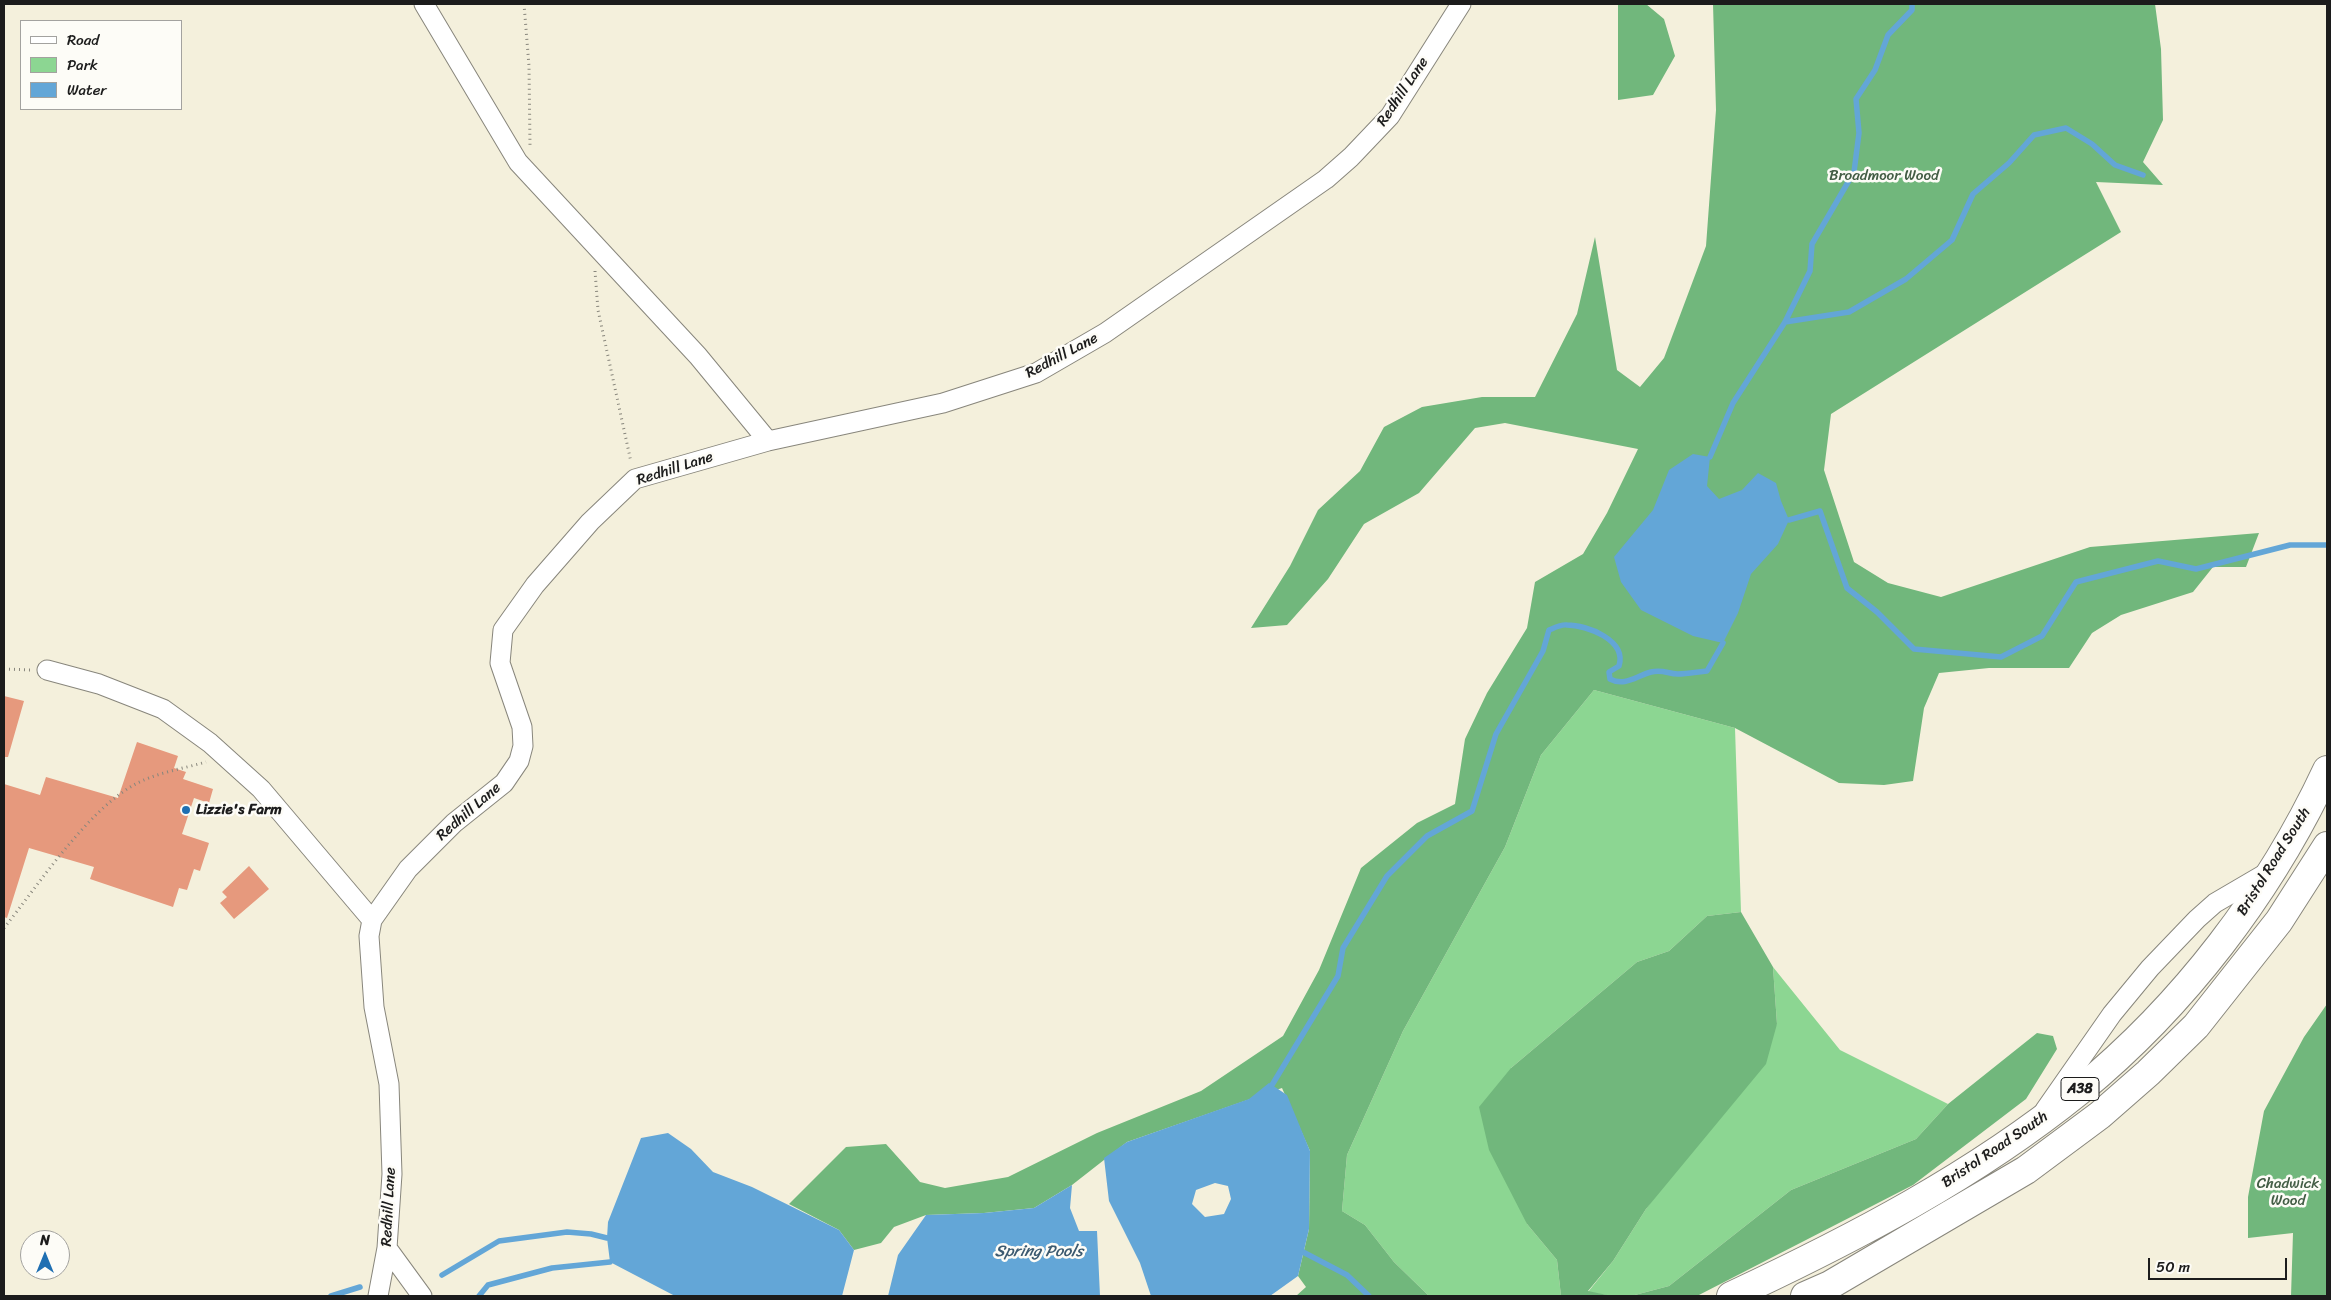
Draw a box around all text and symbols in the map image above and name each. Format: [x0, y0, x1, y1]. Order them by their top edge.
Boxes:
legend [20, 20, 182, 110]
text: Road [67, 27, 99, 53]
text: Park [67, 52, 98, 78]
street label: Redhill Lane [1373, 54, 1433, 130]
text: Water [67, 77, 107, 103]
park label: Broadmoor Wood [1829, 167, 1939, 185]
street label: Redhill Lane [1023, 329, 1101, 383]
street label: Redhill Lane [634, 448, 716, 490]
street label: Redhill Lane [433, 779, 505, 845]
place label: Lizzie's Farm [196, 801, 282, 819]
marker: Lizzie's Farm [180, 804, 192, 816]
street label: Bristol Road South [2233, 805, 2315, 919]
road number: A38 [2061, 1078, 2099, 1100]
street label: Bristol Road South [1939, 1108, 2051, 1192]
street label: Redhill Lane [378, 1167, 400, 1247]
park label: Chadwick Wood [2257, 1175, 2319, 1210]
text: N [40, 1228, 50, 1253]
north arrow [20, 1230, 70, 1280]
water label: Spring Pools [995, 1242, 1083, 1262]
scale bar [2151, 1248, 2290, 1280]
text: 50 m [2156, 1254, 2190, 1280]

